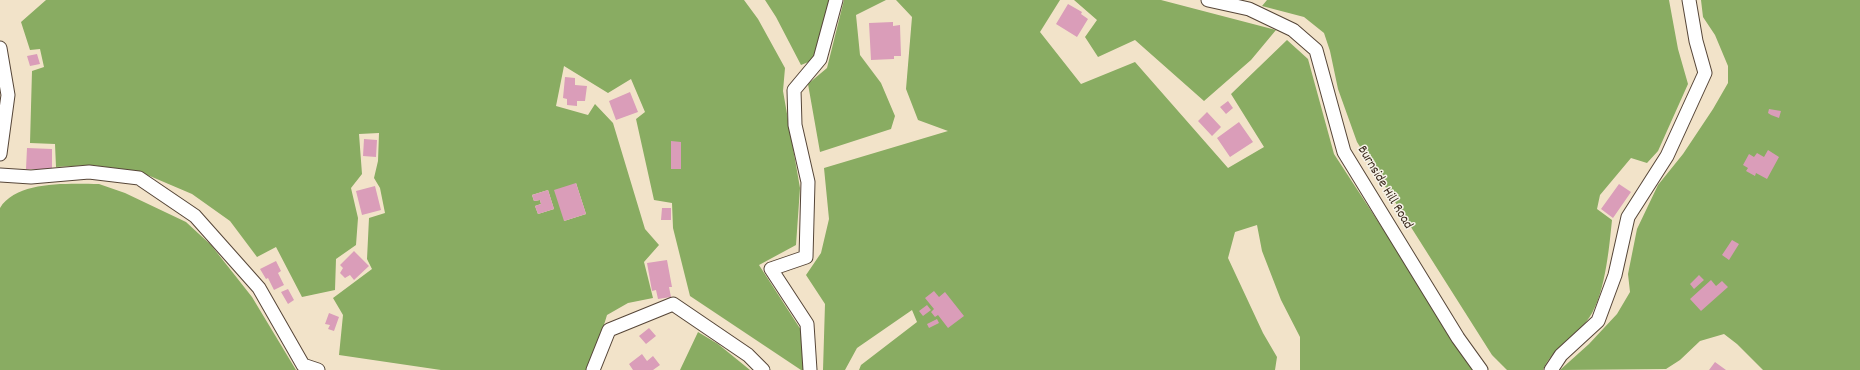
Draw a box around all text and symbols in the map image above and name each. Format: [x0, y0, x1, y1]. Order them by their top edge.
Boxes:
street label: Burnside Hill Road [1352, 143, 1416, 233]

